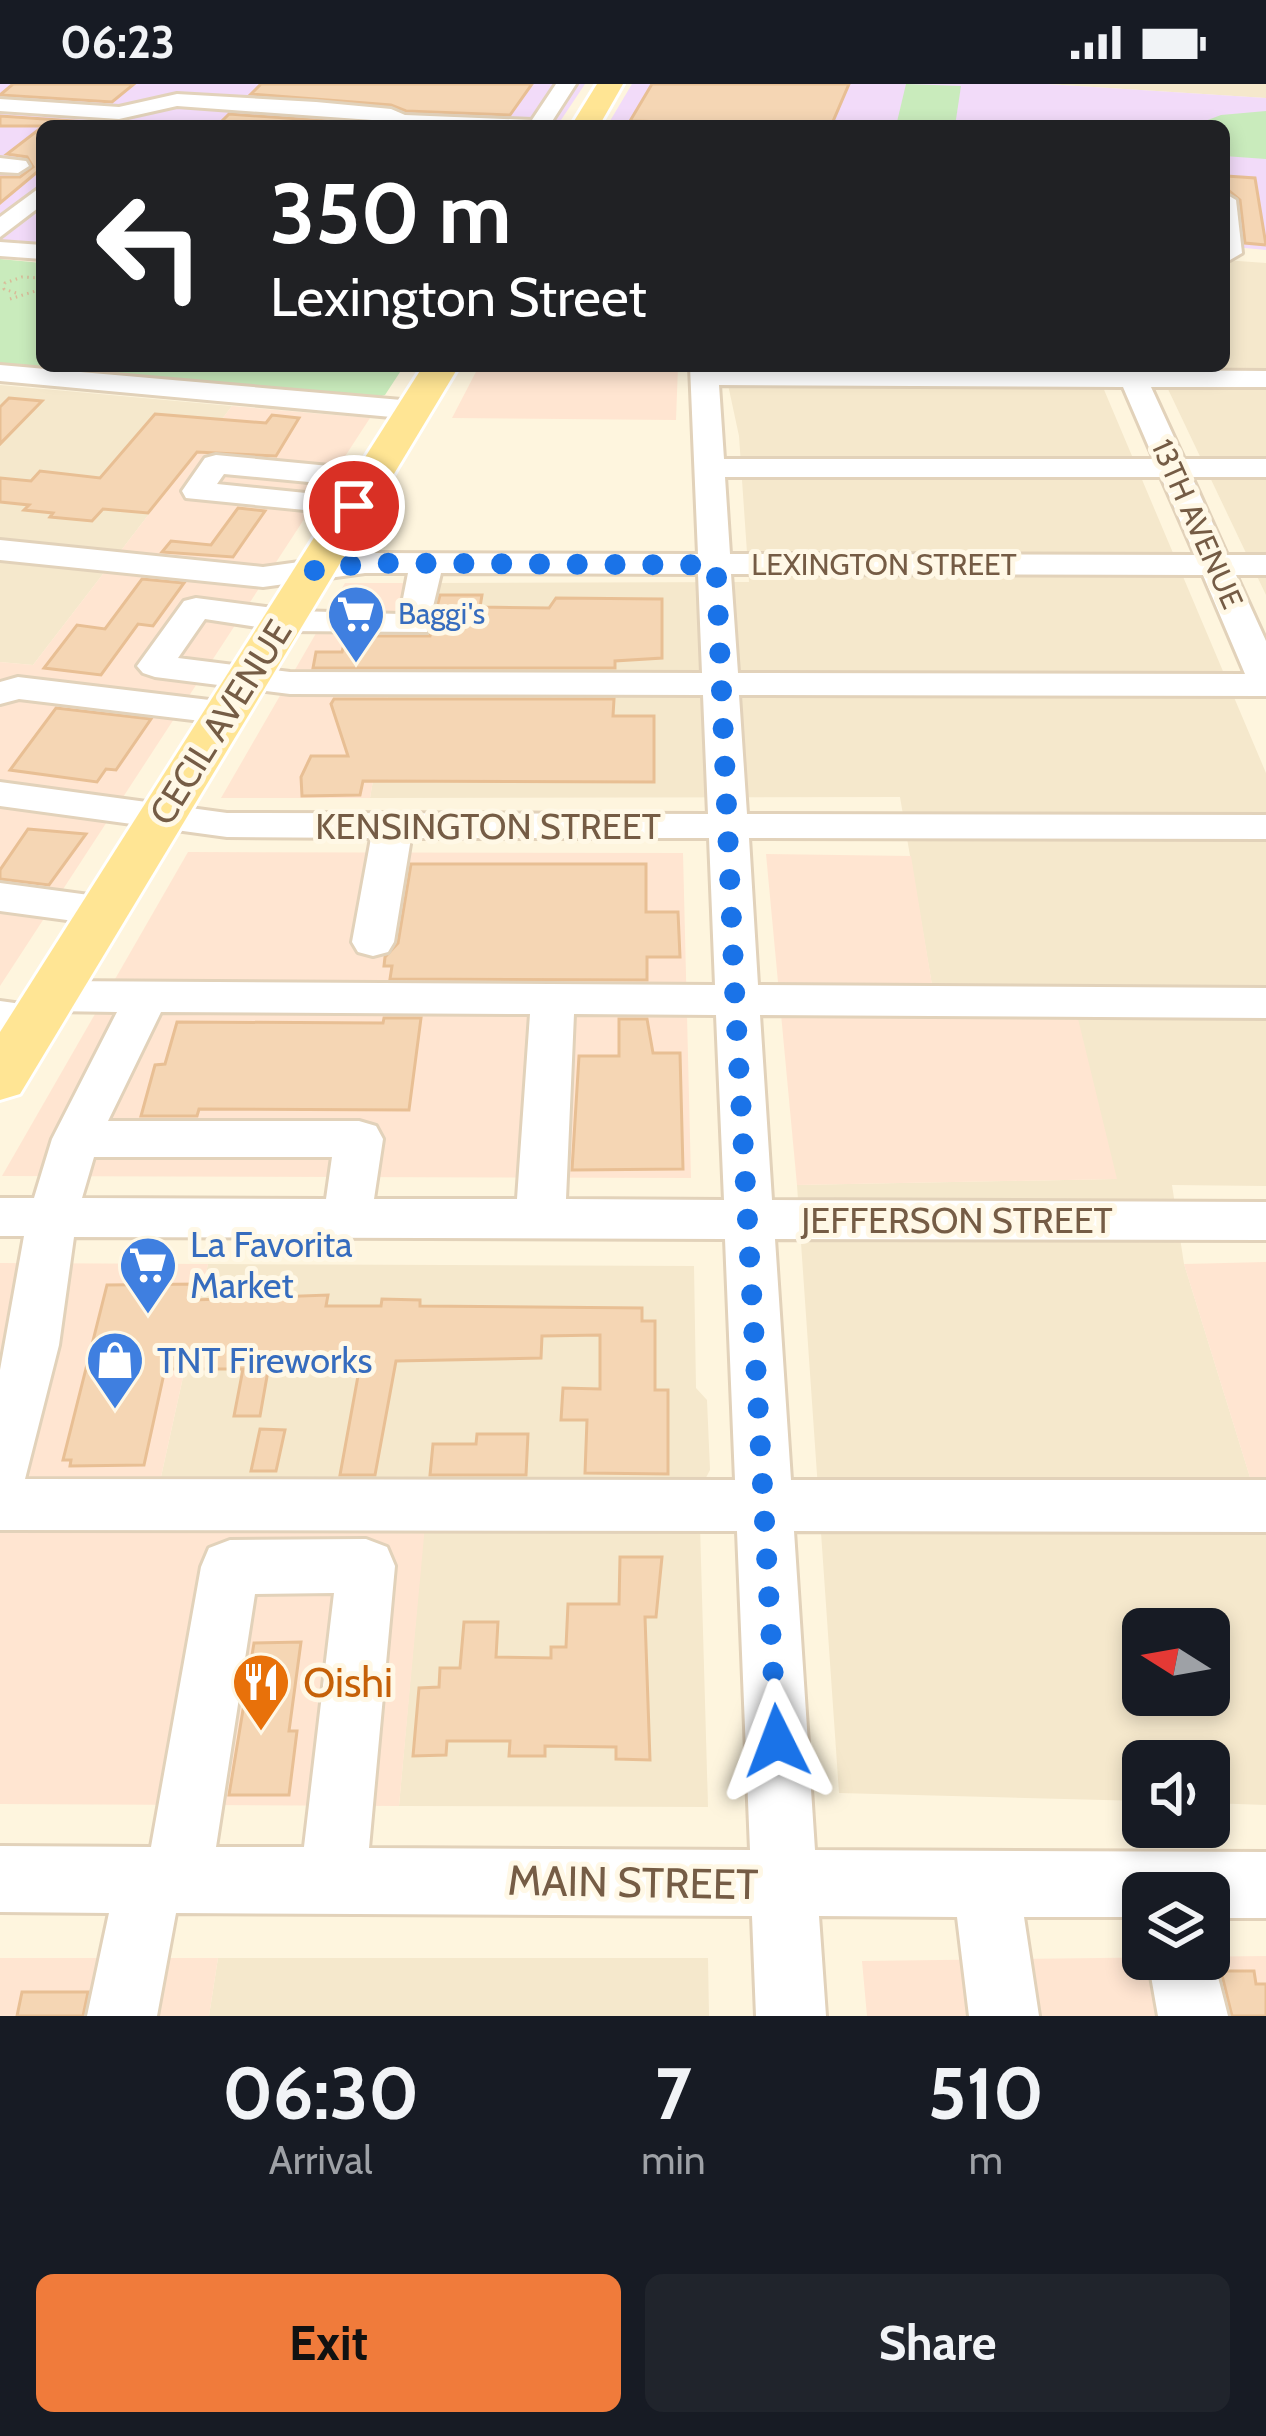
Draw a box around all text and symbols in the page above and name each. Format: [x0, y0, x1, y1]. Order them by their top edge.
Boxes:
text: 06:23 [60, 15, 175, 69]
text: 350 m [270, 162, 512, 264]
icon: left [72, 168, 228, 324]
text: Lexington Street [270, 264, 647, 330]
street label: 13TH AVENUE [1144, 433, 1251, 614]
pin [303, 455, 405, 557]
icon: arrive [321, 473, 387, 539]
street label: LEXINGTON STREET [751, 546, 1017, 583]
supermarket icon: Baggi's [325, 583, 387, 665]
place label: Baggi's [398, 595, 485, 632]
street label: CECIL AVENUE [140, 612, 300, 832]
street label: KENSINGTON STREET [315, 804, 661, 848]
street label: JEFFERSON STREET [800, 1198, 1113, 1242]
place label: La Favorita Market [190, 1222, 352, 1307]
supermarket icon: La Favorita Market [117, 1234, 179, 1316]
shop icon: TNT Fireworks [84, 1329, 146, 1411]
place label: TNT Fireworks [157, 1338, 373, 1382]
north arrow [1122, 1608, 1230, 1716]
map controls [1122, 1608, 1230, 1980]
restaurant icon: Oishi [230, 1651, 292, 1733]
place label: Oishi [303, 1656, 393, 1708]
position arrow [714, 1678, 840, 1804]
button: sound [1122, 1740, 1230, 1848]
street label: MAIN STREET [507, 1854, 759, 1910]
button: layers [1122, 1872, 1230, 1980]
text: 06:30 [222, 2050, 419, 2137]
text: 7 [655, 2050, 692, 2137]
text: 510 [928, 2050, 1044, 2137]
text: Arrival [269, 2136, 373, 2184]
text: min [641, 2136, 706, 2184]
text: m [969, 2136, 1003, 2184]
button: Exit [36, 2274, 621, 2412]
button: Share [645, 2274, 1230, 2412]

